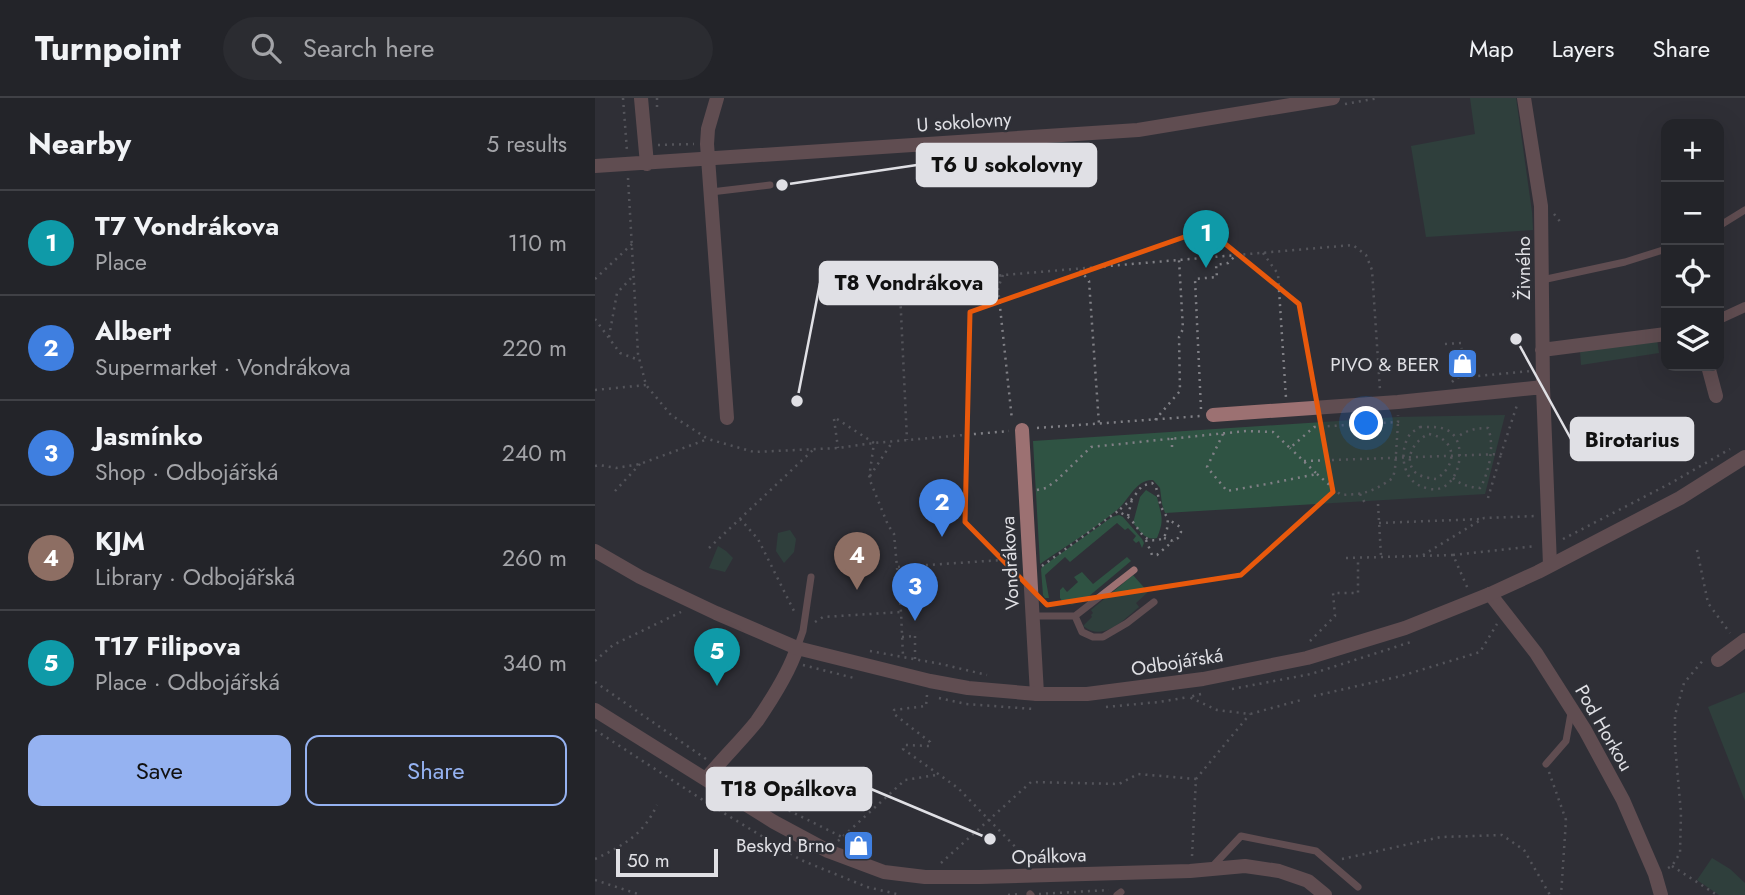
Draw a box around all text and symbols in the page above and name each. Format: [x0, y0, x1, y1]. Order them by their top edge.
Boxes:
search box [223, 17, 713, 80]
text: Turnpoint [35, 25, 181, 72]
icon: search [247, 29, 285, 67]
text: Search here [303, 29, 434, 67]
text: Map [1469, 31, 1514, 66]
text: Layers [1552, 31, 1614, 66]
text: Share [1652, 31, 1710, 66]
street label: U sokolovny [916, 105, 1013, 139]
map controls [1661, 119, 1724, 371]
button: + [1661, 119, 1724, 182]
text: Nearby [28, 122, 131, 165]
text: 5 results [486, 127, 567, 161]
callout: T6 U sokolovny [917, 144, 1096, 186]
text: T6 U sokolovny [931, 150, 1084, 180]
button: − [1661, 182, 1724, 245]
text: T7 Vondrákova [95, 207, 279, 245]
pin: 1 [1183, 210, 1229, 268]
text: 1 [45, 226, 57, 260]
text: 110 m [508, 226, 567, 260]
street label: Živného [1510, 236, 1537, 300]
text: Place [95, 245, 147, 279]
button: locate [1661, 245, 1724, 308]
callout: T8 Vondrákova [820, 262, 997, 304]
text: T8 Vondrákova [835, 268, 983, 298]
button: layers [1661, 308, 1724, 371]
text: Albert [95, 312, 171, 350]
text: 2 [43, 331, 59, 365]
text: 220 m [502, 331, 567, 365]
shop icon: PIVO & BEER [1445, 347, 1479, 381]
text: Supermarket · Vondrákova [95, 350, 351, 384]
place label: PIVO & BEER [1330, 351, 1439, 378]
your location [1349, 406, 1383, 440]
text: Jasmínko [95, 417, 203, 455]
callout: Birotarius [1571, 418, 1693, 460]
text: Birotarius [1585, 425, 1680, 455]
text: 3 [44, 436, 58, 470]
text: 240 m [502, 436, 567, 470]
text: Shop · Odbojářská [95, 455, 278, 489]
pin: 2 [919, 479, 965, 537]
street label: Vondrákova [994, 516, 1026, 610]
text: KJM [95, 522, 145, 560]
pin: 4 [834, 532, 880, 590]
text: 4 [43, 541, 59, 575]
text: 260 m [502, 541, 567, 575]
text: Library · Odbojářská [95, 560, 295, 594]
pin: 3 [892, 563, 938, 621]
text: T17 Filipova [95, 627, 241, 665]
pin: 5 [694, 628, 740, 686]
street label: Odbojářská [1129, 641, 1225, 683]
text: 5 [44, 646, 58, 680]
text: 340 m [502, 646, 567, 680]
text: Place · Odbojářská [95, 665, 280, 699]
street label: Pod Horkou [1568, 680, 1640, 776]
button: Save [28, 735, 291, 806]
button: Share [305, 735, 567, 806]
callout: T18 Opálkova [707, 768, 871, 810]
text: T18 Opálkova [721, 774, 857, 804]
shop icon: Beskyd Brno [841, 828, 875, 862]
place label: Beskyd Brno [736, 832, 835, 859]
street label: Opálkova [1011, 841, 1087, 871]
scale bar [616, 846, 717, 878]
text: 50 m [627, 847, 670, 874]

